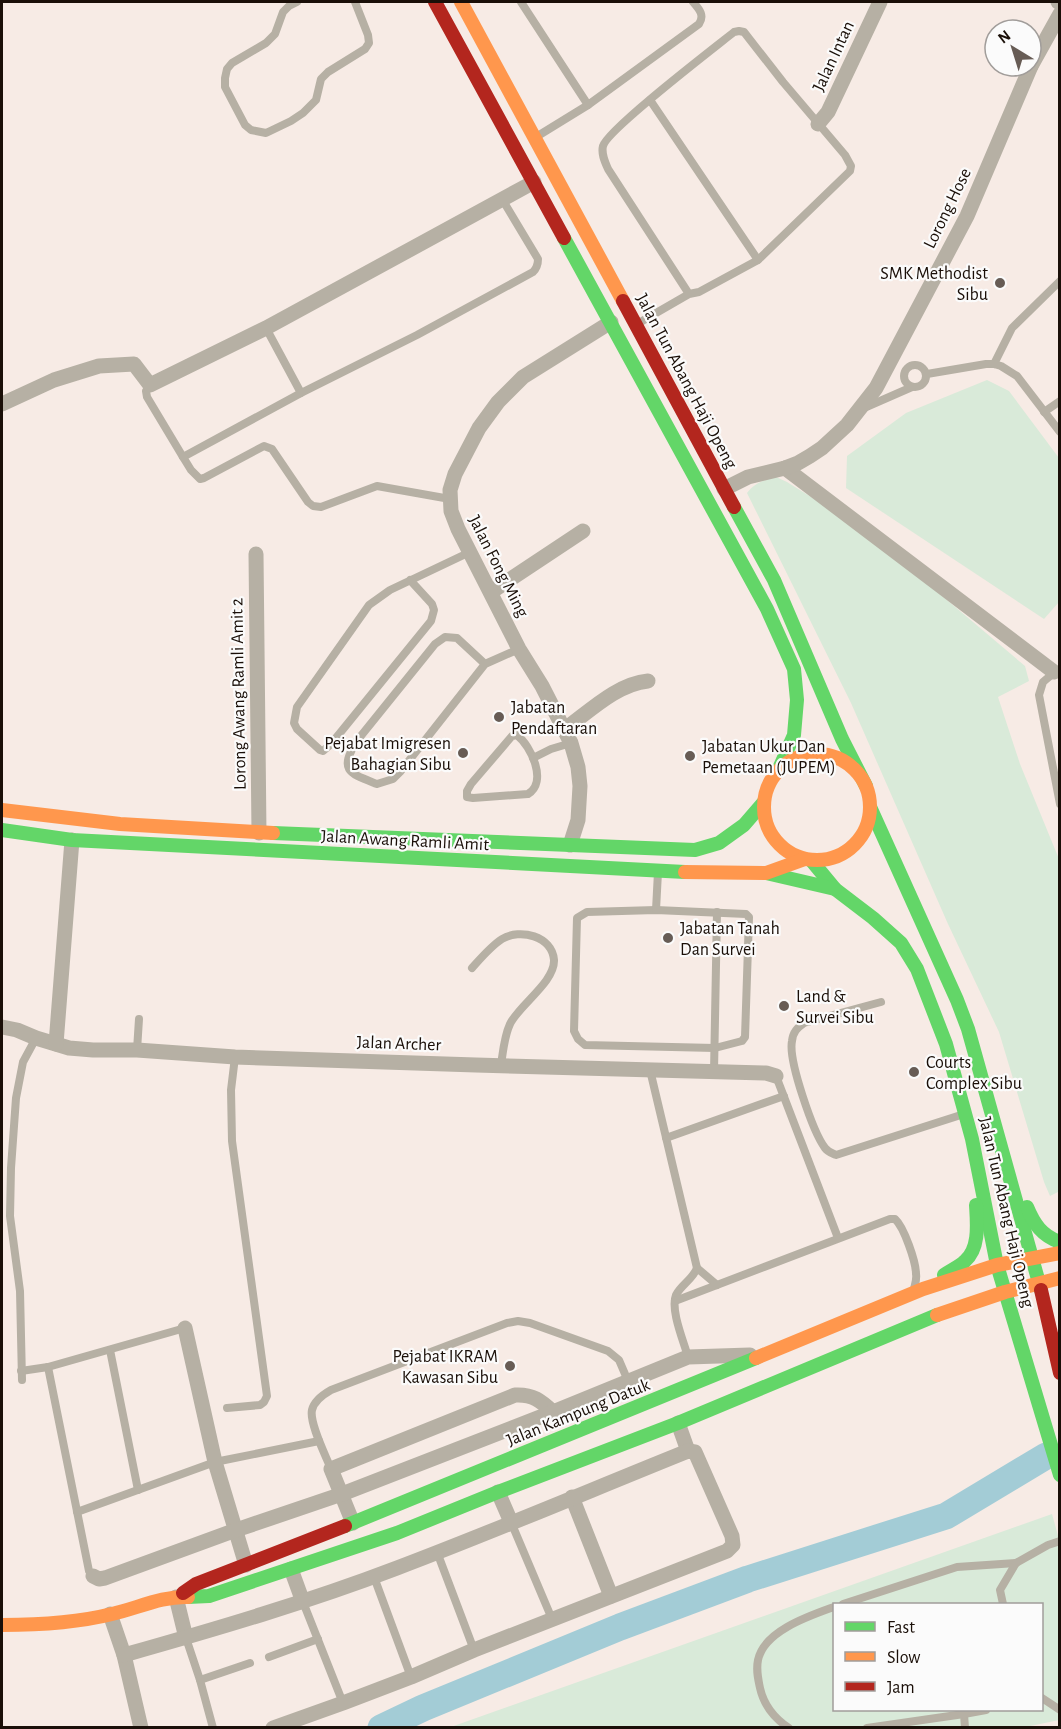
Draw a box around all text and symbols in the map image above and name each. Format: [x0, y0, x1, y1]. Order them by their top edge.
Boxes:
street label: Jalan Intan [810, 18, 858, 94]
north arrow [983, 18, 1043, 78]
text: N [995, 27, 1014, 47]
street label: Lorong Hose [921, 165, 975, 252]
place label: SMK Methodist Sibu [880, 265, 988, 304]
marker: SMK Methodist Sibu [993, 276, 1007, 290]
street label: Jalan Tun Abang Haji Openg [632, 291, 740, 472]
street label: Jalan Fong Ming [465, 513, 532, 621]
street label: Lorong Awang Ramli Amit 2 [228, 598, 250, 790]
place label: Jabatan Pendaftaran [511, 699, 597, 738]
marker: Jabatan Pendaftaran [492, 710, 506, 724]
place label: Pejabat Imigresen Bahagian Sibu [324, 735, 451, 774]
place label: Jabatan Ukur Dan Pemetaan (JUPEM) [702, 738, 836, 777]
marker: Pejabat Imigresen Bahagian Sibu [456, 746, 470, 760]
marker: Jabatan Ukur Dan Pemetaan (JUPEM) [683, 749, 697, 763]
street label: Jalan Awang Ramli Amit [321, 828, 490, 854]
place label: Jabatan Tanah Dan Survei [680, 920, 780, 959]
marker: Jabatan Tanah Dan Survei [661, 931, 675, 945]
place label: Land & Survei Sibu [796, 988, 874, 1027]
marker: Land & Survei Sibu [777, 999, 791, 1013]
street label: Jalan Archer [356, 1034, 442, 1054]
place label: Courts Complex Sibu [926, 1054, 1022, 1093]
marker: Courts Complex Sibu [907, 1065, 921, 1079]
street label: Jalan Tun Abang Haji Openg [975, 1115, 1037, 1310]
place label: Pejabat IKRAM Kawasan Sibu [392, 1348, 498, 1387]
marker: Pejabat IKRAM Kawasan Sibu [503, 1359, 517, 1373]
street label: Jalan Kampung Datuk [504, 1376, 653, 1450]
legend [833, 1603, 1043, 1711]
text: Fast [887, 1619, 915, 1637]
text: Slow [887, 1649, 920, 1667]
text: Jam [887, 1679, 915, 1697]

